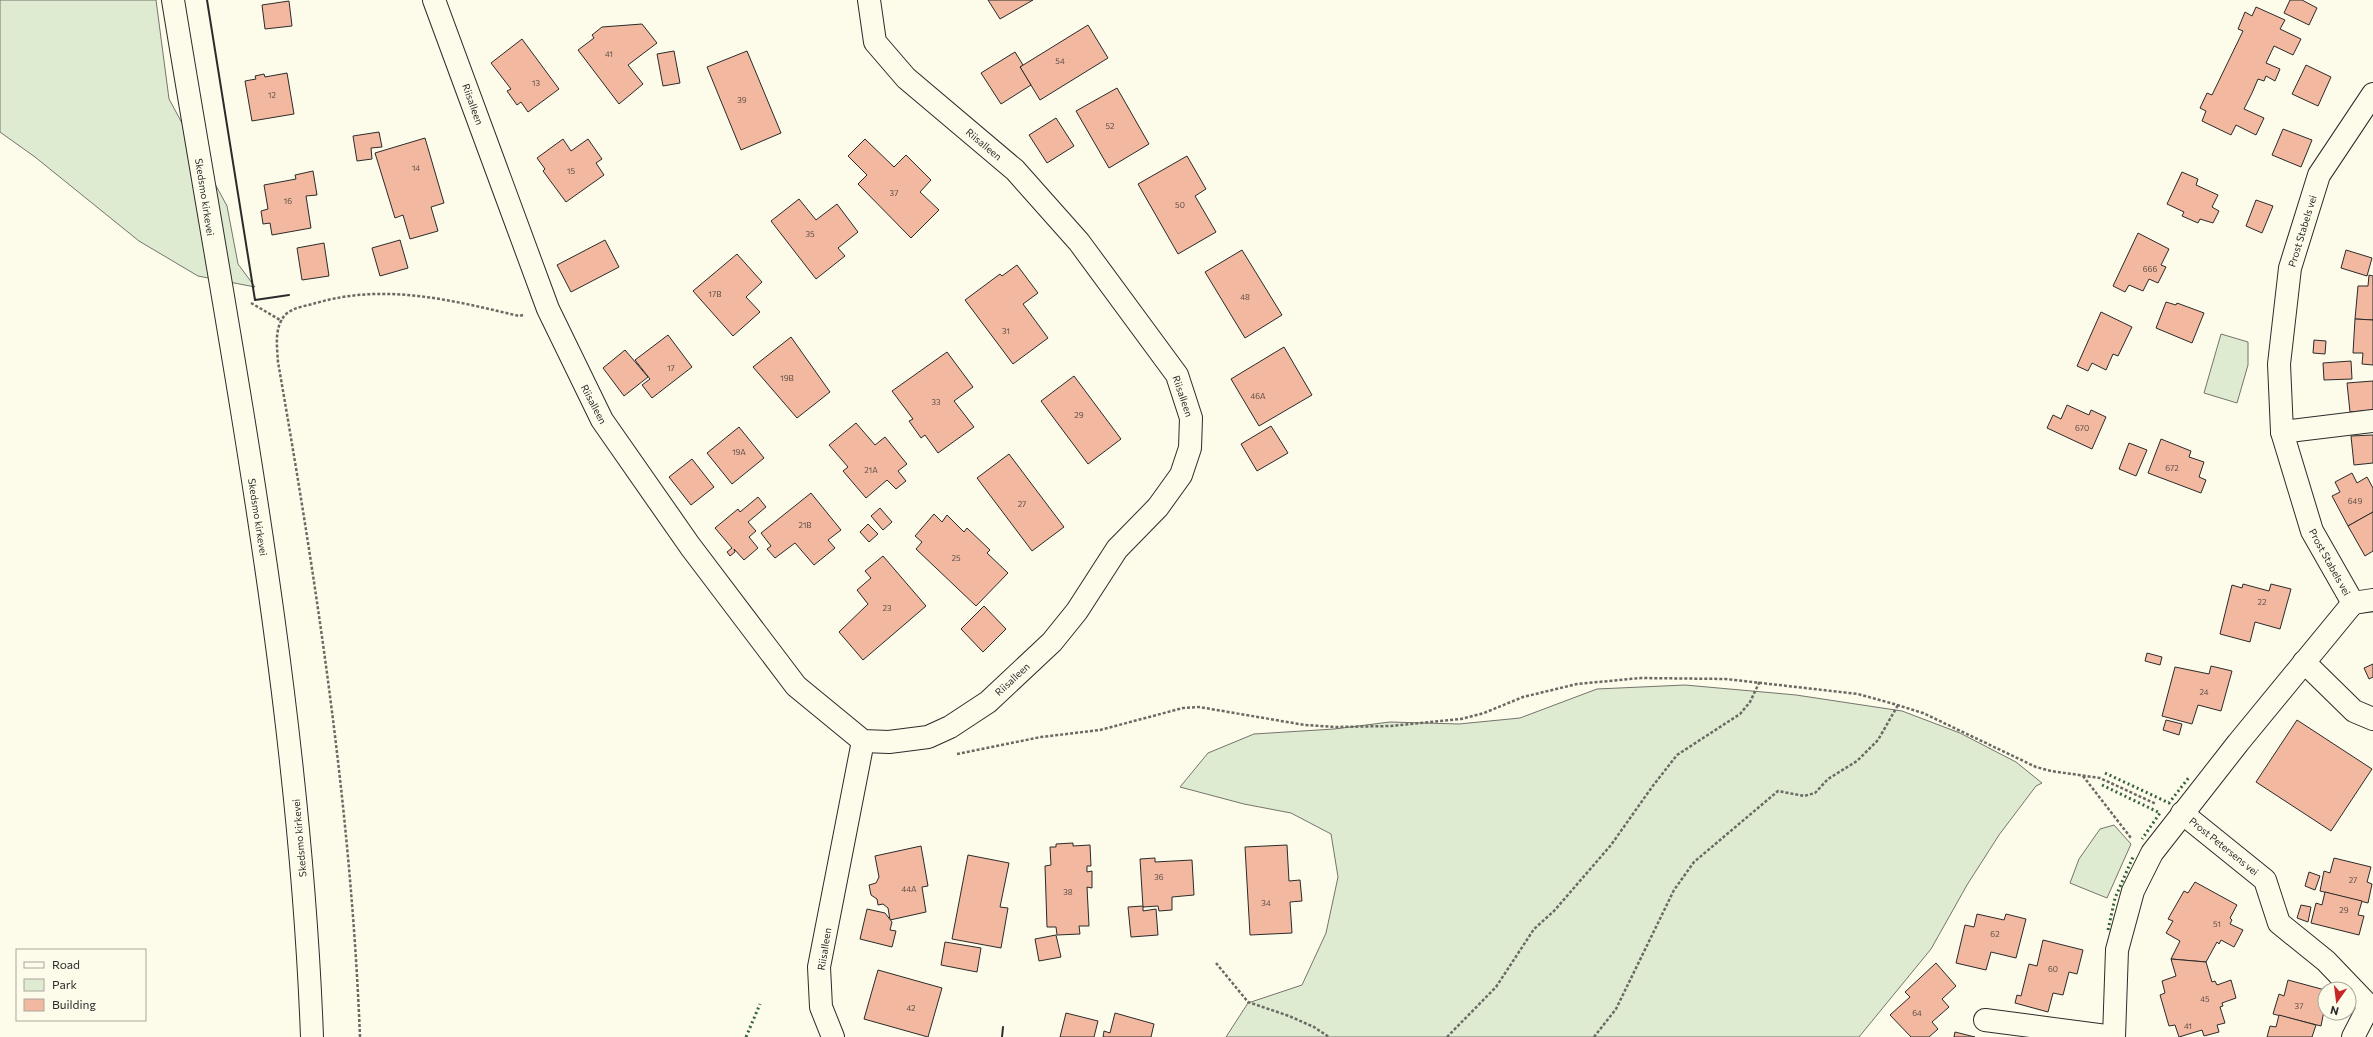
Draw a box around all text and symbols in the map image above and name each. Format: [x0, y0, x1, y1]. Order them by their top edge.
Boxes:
house number: 41 [605, 49, 613, 59]
house number: 54 [1055, 56, 1065, 66]
house number: 13 [532, 78, 540, 88]
street label: Riisalleen [460, 82, 486, 126]
house number: 12 [268, 90, 276, 100]
house number: 39 [737, 95, 747, 105]
house number: 52 [1105, 121, 1115, 131]
street label: Riisalleen [964, 126, 1004, 162]
street label: Skedsmo kirkevei [193, 157, 217, 237]
house number: 14 [412, 163, 420, 173]
house number: 15 [567, 166, 575, 176]
house number: 37 [890, 188, 898, 198]
street label: Prost Stabels vei [2285, 194, 2319, 268]
house number: 16 [284, 196, 292, 206]
house number: 50 [1175, 200, 1185, 210]
house number: 35 [805, 229, 815, 239]
house number: 666 [2143, 264, 2157, 274]
house number: 17B [709, 289, 721, 299]
house number: 48 [1240, 292, 1250, 302]
house number: 31 [1002, 326, 1010, 336]
house number: 17 [667, 363, 675, 373]
house number: 19B [780, 373, 794, 383]
street label: Riisalleen [1170, 374, 1196, 418]
street label: Riisalleen [579, 382, 609, 426]
house number: 46A [1251, 391, 1266, 401]
house number: 33 [931, 397, 941, 407]
house number: 29 [1074, 410, 1084, 420]
house number: 670 [2075, 423, 2089, 433]
house number: 19A [732, 447, 746, 457]
house number: 672 [2165, 463, 2179, 473]
house number: 21A [864, 465, 878, 475]
street label: Skedsmo kirkevei [246, 477, 270, 557]
house number: 649 [2348, 496, 2362, 506]
house number: 27 [1018, 499, 1026, 509]
house number: 21B [798, 520, 812, 530]
street label: Prost Stabels vei [2307, 526, 2353, 598]
house number: 25 [951, 553, 961, 563]
house number: 22 [2258, 597, 2267, 607]
house number: 23 [883, 603, 892, 613]
street label: Riisalleen [992, 660, 1032, 698]
house number: 24 [2199, 687, 2209, 697]
street label: Skedsmo kirkevei [290, 798, 308, 878]
street label: Prost Petersens vei [2187, 814, 2261, 878]
house number: 36 [1154, 872, 1164, 882]
house number: 27 [2349, 875, 2357, 885]
house number: 44A [901, 884, 917, 894]
house number: 38 [1063, 887, 1073, 897]
house number: 34 [1261, 898, 1271, 908]
house number: 29 [2339, 905, 2349, 915]
house number: 51 [2213, 919, 2221, 929]
street label: Riisalleen [815, 927, 833, 971]
house number: 62 [1990, 929, 2000, 939]
legend [16, 949, 146, 1021]
text: Road [52, 957, 80, 971]
house number: 60 [2048, 964, 2058, 974]
text: Park [52, 977, 78, 991]
north arrow [2317, 981, 2357, 1021]
house number: 45 [2200, 994, 2210, 1004]
text: Building [52, 997, 96, 1011]
house number: 37 [2295, 1001, 2303, 1011]
house number: 42 [906, 1003, 916, 1013]
text: N [2329, 1004, 2340, 1018]
house number: 64 [1912, 1008, 1922, 1018]
house number: 41 [2184, 1021, 2192, 1031]

